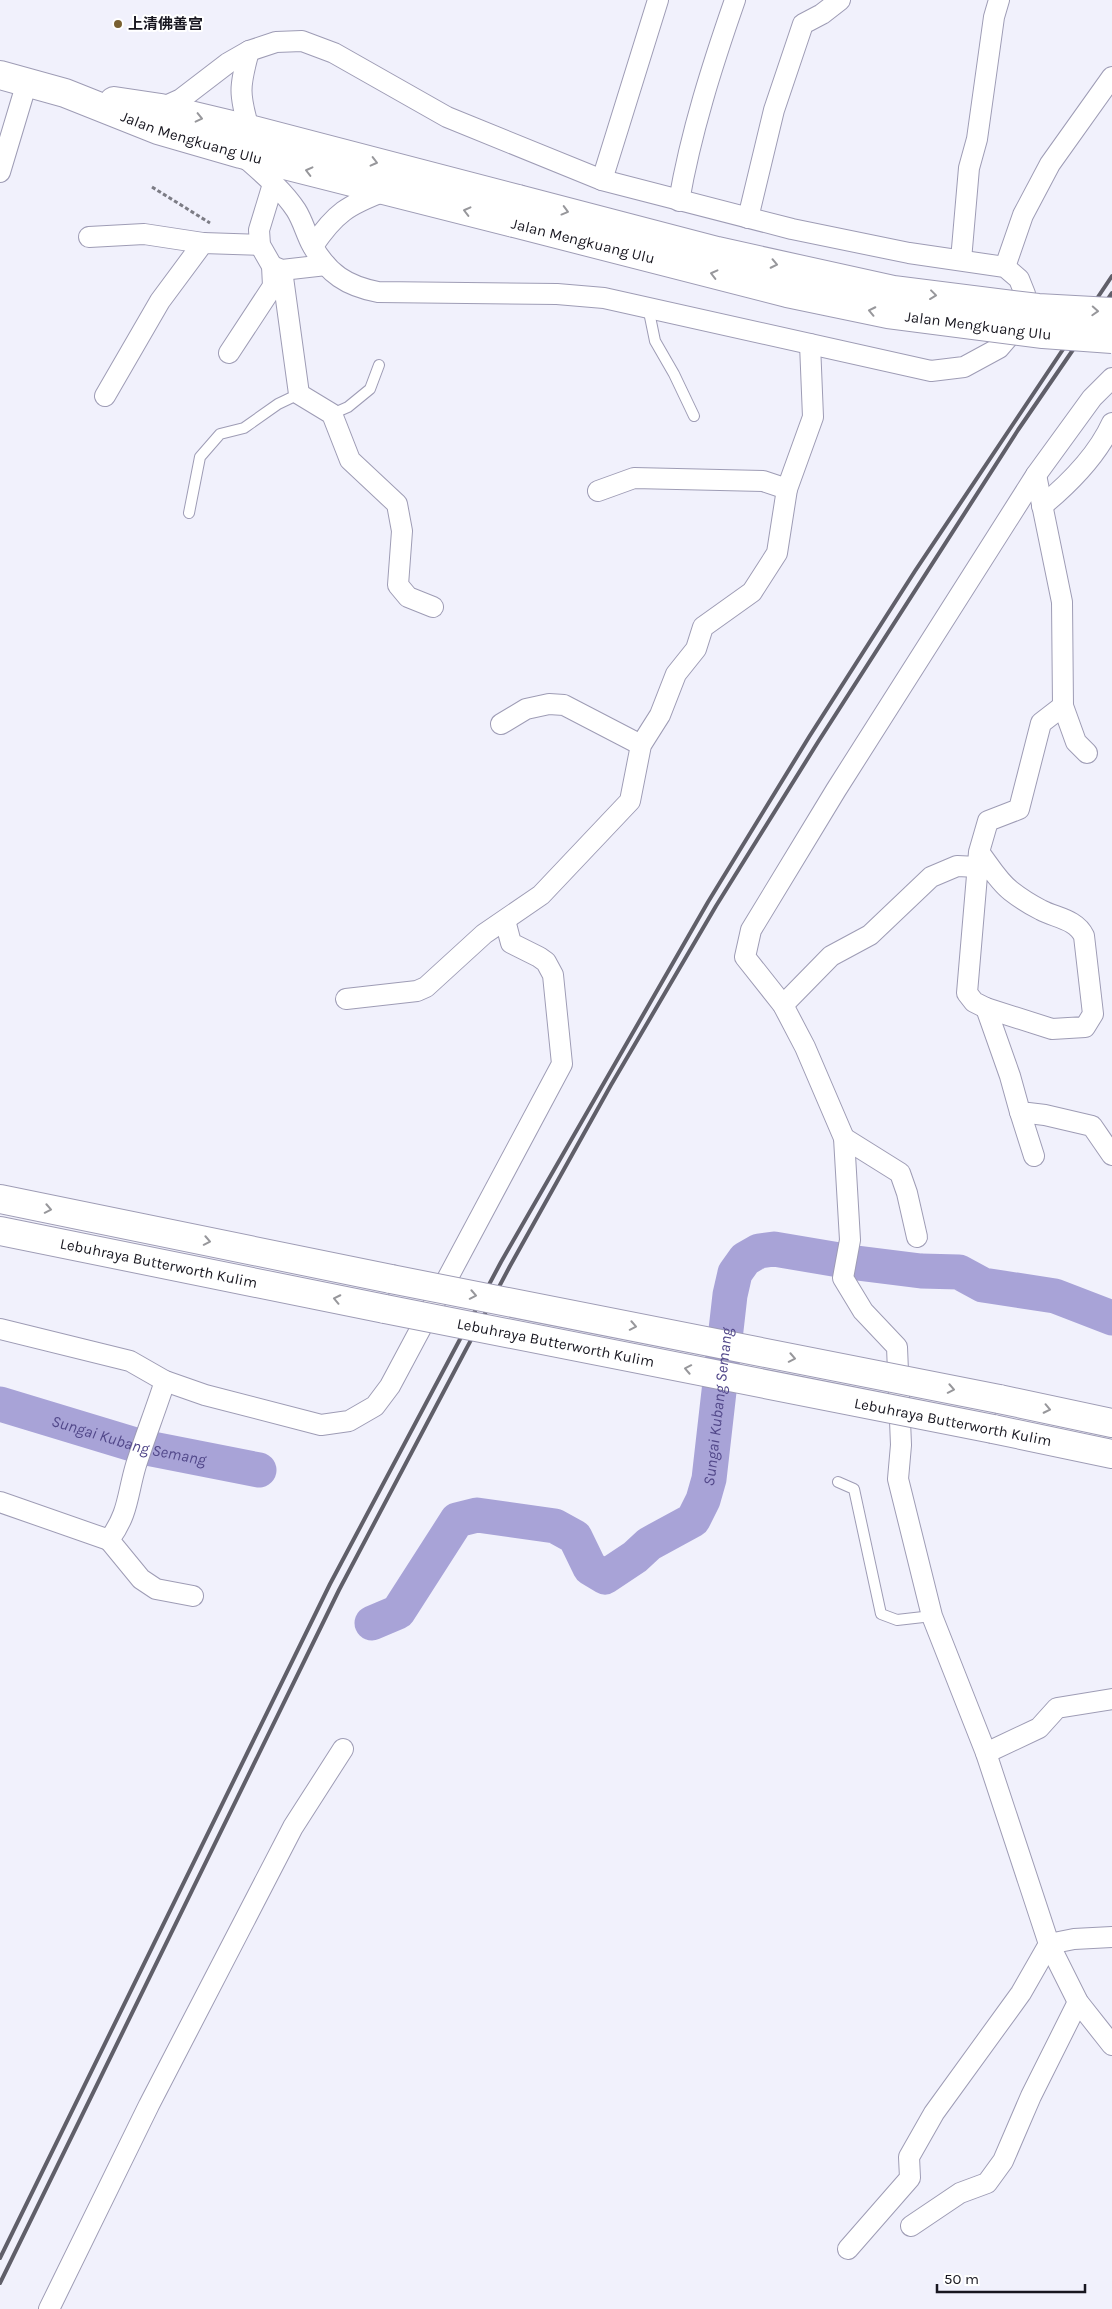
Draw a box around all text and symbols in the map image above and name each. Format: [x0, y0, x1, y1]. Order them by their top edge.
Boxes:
place label: 上清佛善宫 [128, 15, 203, 33]
marker: 上清佛善宫 [112, 18, 124, 30]
street label: Jalan Mengkuang Ulu [118, 107, 264, 168]
one-way arrow [195, 112, 204, 123]
one-way arrow [369, 156, 378, 167]
one-way arrow [305, 167, 313, 177]
one-way arrow [462, 206, 471, 217]
one-way arrow [561, 206, 569, 216]
street label: Jalan Mengkuang Ulu [509, 214, 657, 268]
one-way arrow [769, 258, 778, 269]
one-way arrow [711, 270, 719, 280]
one-way arrow [930, 289, 938, 300]
one-way arrow [868, 306, 877, 317]
one-way arrow [1091, 306, 1099, 317]
street label: Jalan Mengkuang Ulu [904, 307, 1052, 344]
one-way arrow [43, 1203, 52, 1214]
street label: Lebuhraya Butterworth Kulim [59, 1234, 259, 1292]
one-way arrow [203, 1236, 211, 1246]
one-way arrow [469, 1289, 478, 1300]
one-way arrow [333, 1295, 342, 1305]
street label: Lebuhraya Butterworth Kulim [455, 1314, 656, 1371]
one-way arrow [628, 1321, 637, 1331]
water label: Sungai Kubang Semang [698, 1326, 736, 1488]
one-way arrow [788, 1352, 796, 1362]
one-way arrow [683, 1364, 692, 1374]
one-way arrow [947, 1384, 956, 1394]
street label: Lebuhraya Butterworth Kulim [853, 1394, 1053, 1450]
one-way arrow [1042, 1403, 1051, 1413]
water label: Sungai Kubang Semang [49, 1411, 209, 1469]
scale bar [937, 2262, 1084, 2294]
text: 50 m [944, 2270, 979, 2288]

